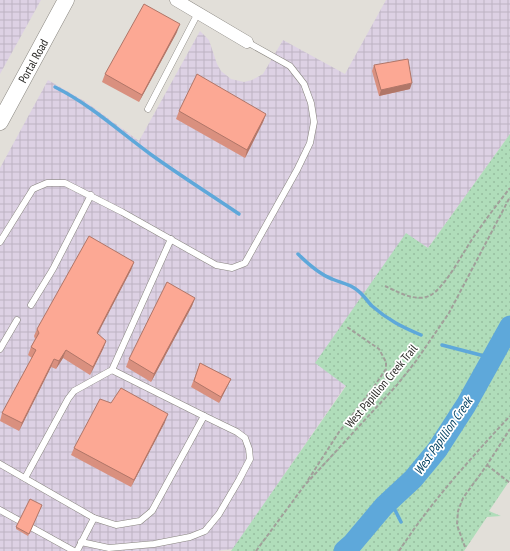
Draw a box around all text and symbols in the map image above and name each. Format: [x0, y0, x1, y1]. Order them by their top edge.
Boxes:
street label: Portal Road [15, 36, 51, 86]
street label: West Papillion Creek Trail [342, 341, 420, 431]
water label: West Papillion Creek [410, 392, 477, 478]

